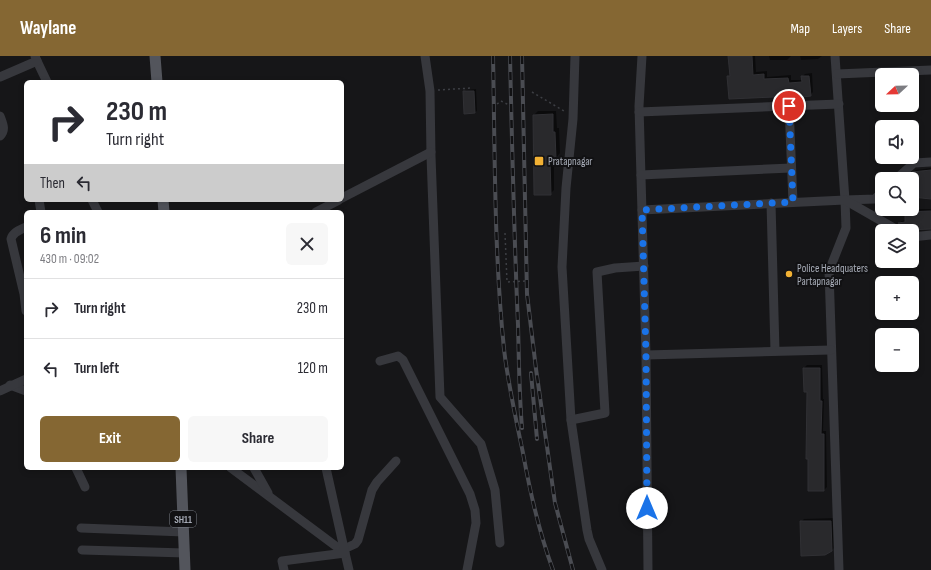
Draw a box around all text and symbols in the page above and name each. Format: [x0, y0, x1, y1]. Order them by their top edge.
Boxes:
text: Waylane [20, 17, 76, 40]
text: Map [790, 20, 810, 37]
text: Layers [832, 20, 862, 37]
text: Share [884, 20, 911, 37]
north arrow [875, 68, 919, 112]
map controls [875, 68, 919, 372]
pin [772, 89, 806, 123]
text: 230 m [106, 95, 167, 128]
icon: arrive [778, 95, 800, 117]
icon: right [40, 96, 92, 148]
button: sound [875, 120, 919, 164]
text: Turn right [106, 129, 164, 150]
marker: Pratapnagar [533, 155, 545, 167]
place label: Pratapnagar [548, 155, 593, 168]
icon: left [73, 172, 95, 194]
button: search [875, 172, 919, 216]
text: Then [40, 174, 65, 193]
text: 6 min [40, 221, 87, 250]
button: close [286, 223, 328, 265]
button: layers [875, 224, 919, 268]
text: 430 m · 09:02 [40, 251, 99, 267]
place label: Police Headquaters Partapnagar [797, 262, 868, 288]
marker: Police Headquaters Partapnagar [784, 269, 794, 279]
button: + [875, 276, 919, 320]
icon: right [40, 298, 62, 320]
text: Turn right [74, 299, 126, 318]
text: 230 m [297, 299, 328, 318]
button: − [875, 328, 919, 372]
icon: left [40, 358, 62, 380]
text: Turn left [74, 359, 119, 378]
text: 120 m [298, 359, 328, 378]
button: Exit [40, 416, 180, 462]
button: Share [188, 416, 328, 462]
position arrow [626, 487, 668, 529]
road number: SH11 [170, 511, 196, 527]

